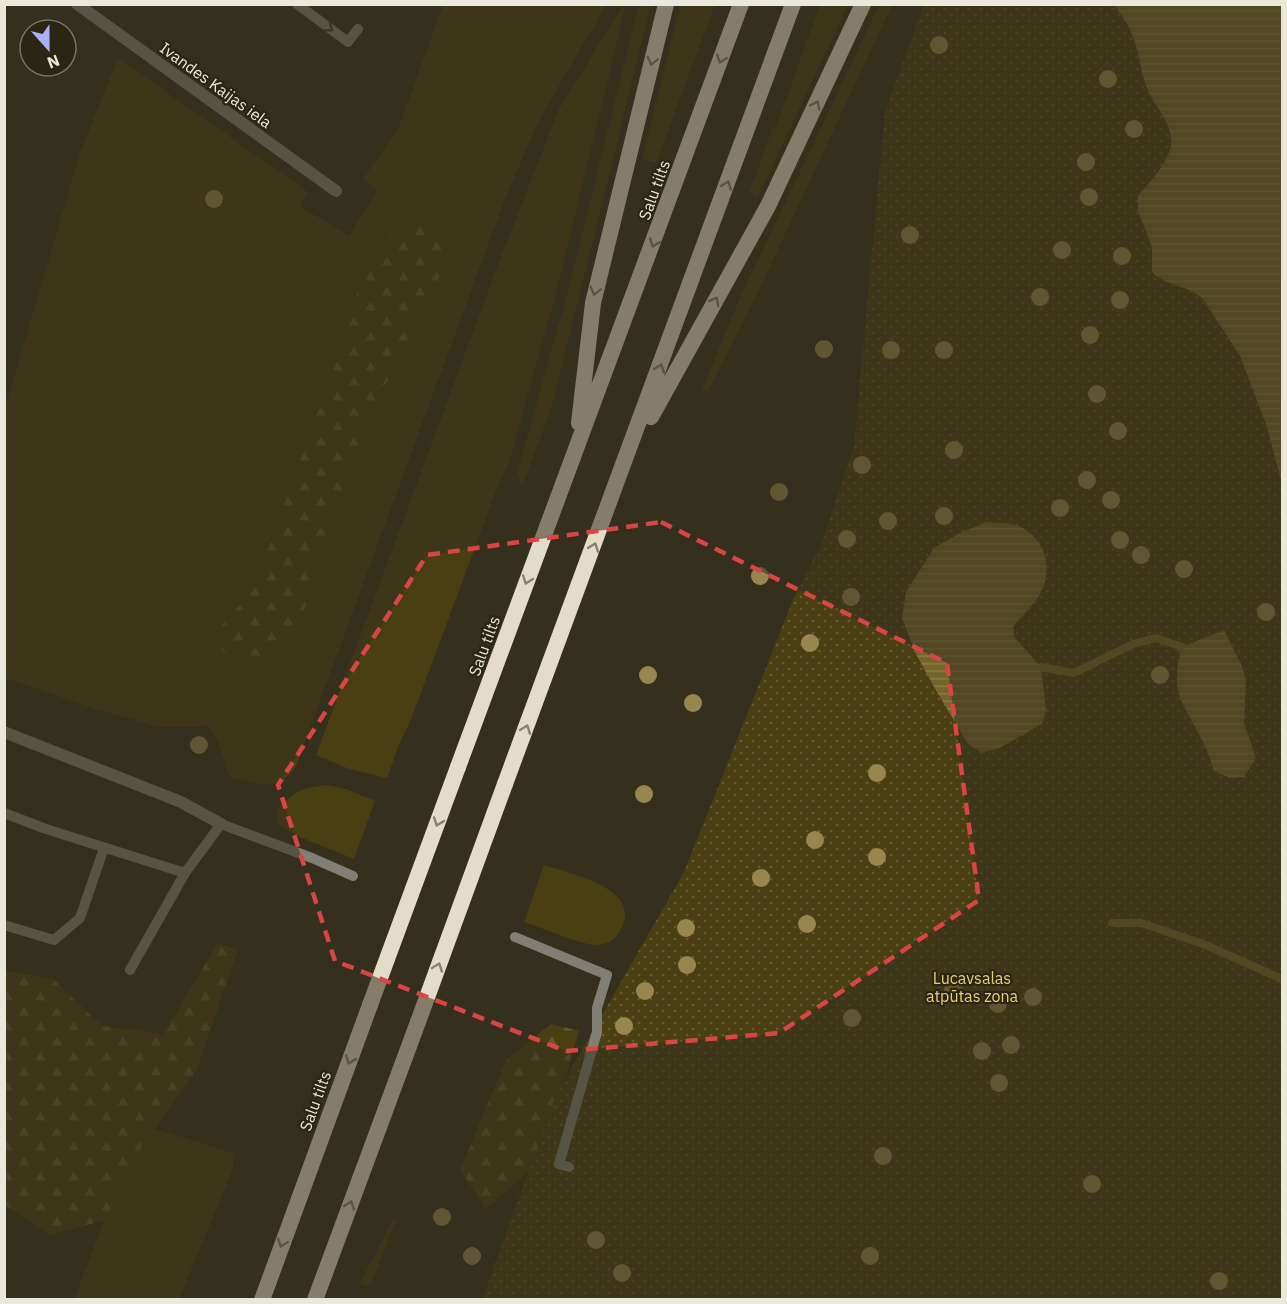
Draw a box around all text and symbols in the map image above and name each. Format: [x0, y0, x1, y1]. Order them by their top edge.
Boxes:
north arrow [18, 18, 78, 78]
one-way arrow [322, 21, 333, 32]
street label: Ivandes Kaijas iela [156, 38, 276, 133]
text: N [44, 51, 62, 73]
one-way arrow [715, 54, 728, 64]
one-way arrow [646, 56, 659, 66]
one-way arrow [809, 100, 821, 111]
street label: Salu tilts [634, 157, 674, 223]
one-way arrow [719, 180, 732, 191]
one-way arrow [648, 237, 661, 247]
one-way arrow [590, 286, 603, 296]
one-way arrow [708, 297, 719, 308]
one-way arrow [652, 363, 665, 374]
one-way arrow [587, 542, 599, 553]
one-way arrow [522, 574, 534, 585]
street label: Salu tilts [464, 613, 504, 679]
one-way arrow [519, 725, 531, 736]
one-way arrow [432, 816, 445, 827]
one-way arrow [431, 962, 443, 973]
park label: Lucavsalas atpūtas zona [926, 968, 1019, 1006]
one-way arrow [344, 1054, 357, 1065]
street label: Salu tilts [295, 1068, 335, 1134]
one-way arrow [342, 1200, 355, 1211]
one-way arrow [277, 1237, 290, 1247]

